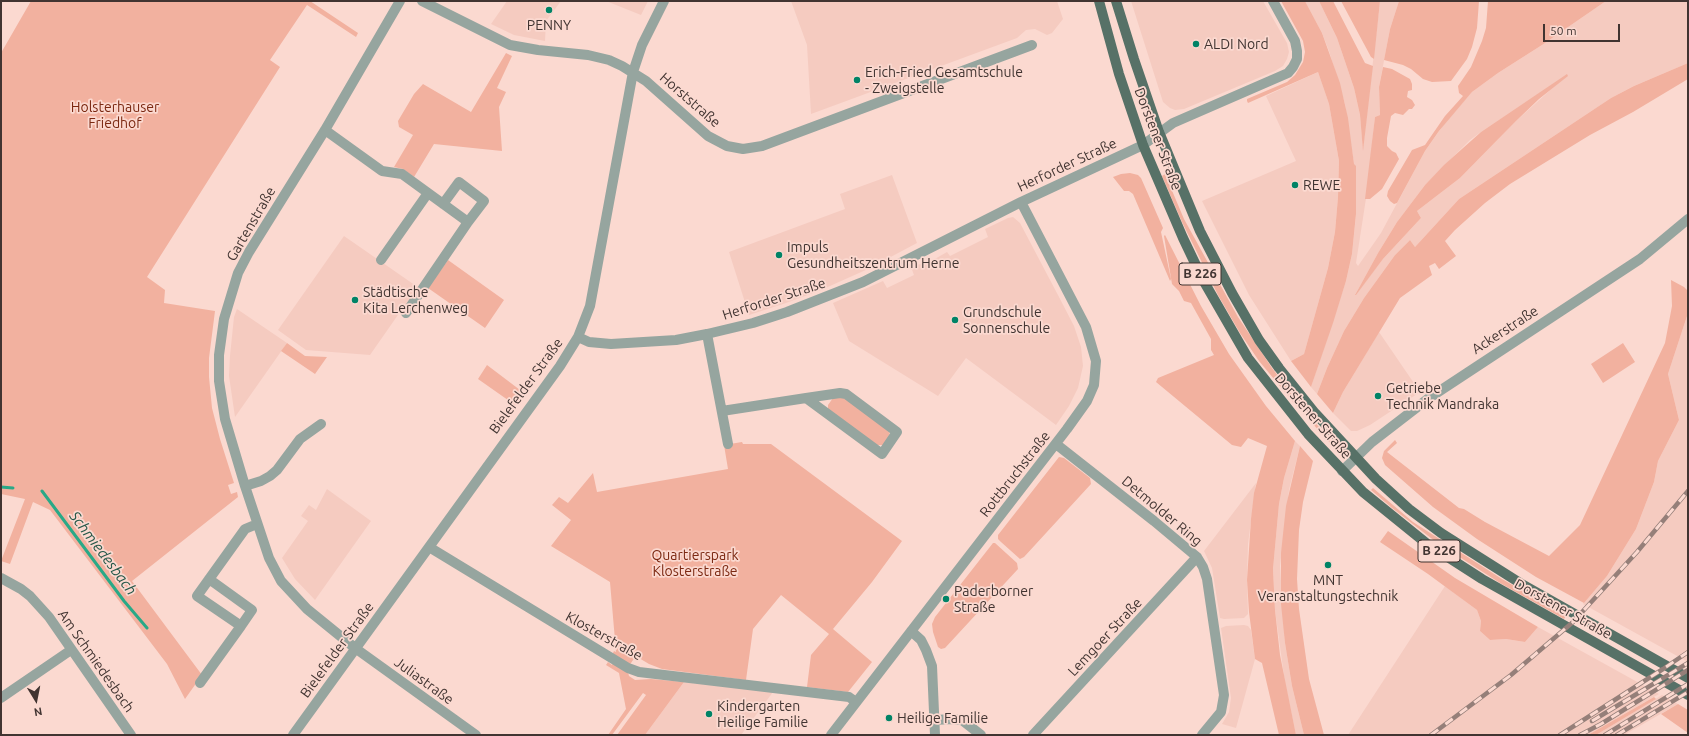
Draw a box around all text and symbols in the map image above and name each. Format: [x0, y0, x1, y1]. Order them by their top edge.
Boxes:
marker: PENNY [544, 5, 554, 15]
scale bar [1545, 16, 1622, 42]
place label: PENNY [527, 17, 571, 33]
text: 50 m [1550, 24, 1577, 37]
place label: ALDI Nord [1204, 36, 1269, 52]
marker: ALDI Nord [1191, 39, 1201, 49]
place label: Erich-Fried Gesamtschule - Zweigstelle [865, 64, 1023, 96]
street label: Horststraße [656, 69, 724, 131]
marker: Erich-Fried Gesamtschule - Zweigstelle [852, 75, 862, 85]
street label: Dorstener Straße [1131, 85, 1185, 193]
park label: Holsterhauser Friedhof [71, 99, 159, 132]
street label: Herforder Straße [1015, 135, 1119, 195]
place label: REWE [1303, 177, 1340, 193]
marker: REWE [1290, 180, 1300, 190]
street label: Gartenstraße [223, 184, 279, 264]
place label: Impuls Gesundheitszentrum Herne [787, 239, 960, 272]
marker: Impuls Gesundheitszentrum Herne [774, 250, 784, 260]
road number: B 226 [1179, 263, 1221, 285]
street label: Herforder Straße [720, 274, 828, 324]
place label: Städtische Kita Lerchenweg [363, 284, 468, 316]
marker: Städtische Kita Lerchenweg [350, 295, 360, 305]
street label: Ackerstraße [1469, 302, 1541, 358]
place label: Grundschule Sonnenschule [963, 304, 1050, 336]
marker: Grundschule Sonnenschule [950, 315, 960, 325]
street label: Bielefelder Straße [486, 335, 566, 437]
street label: Dorstener Straße [1271, 370, 1355, 462]
place label: Getriebe Technik Mandraka [1386, 380, 1499, 412]
marker: Getriebe Technik Mandraka [1373, 391, 1383, 401]
street label: Rottbruchstraße [976, 428, 1054, 520]
street label: Detmolder Ring [1118, 473, 1206, 549]
water label: Schmiedesbach [66, 507, 140, 599]
road number: B 226 [1418, 540, 1460, 562]
park label: Quartierspark Klosterstraße [651, 547, 739, 580]
marker: MNT Veranstaltungstechnik [1323, 560, 1333, 570]
place label: MNT Veranstaltungstechnik [1258, 572, 1398, 604]
street label: Dorstener Straße [1512, 575, 1614, 643]
place label: Paderborner Straße [954, 583, 1033, 616]
marker: Paderborner Straße [941, 594, 951, 604]
street label: Lemgoer Straße [1064, 594, 1146, 680]
street label: Bielefelder Straße [297, 599, 377, 701]
street label: Am Schmiedesbach [54, 606, 138, 716]
street label: Klosterstraße [563, 608, 645, 664]
street label: Juliastraße [391, 654, 457, 708]
north arrow [16, 680, 56, 720]
place label: Kindergarten Heilige Familie [717, 698, 808, 730]
text: N [33, 705, 43, 718]
marker: Kindergarten Heilige Familie [704, 709, 714, 719]
place label: Heilige Familie [897, 710, 988, 726]
marker: Heilige Familie [884, 713, 894, 723]

